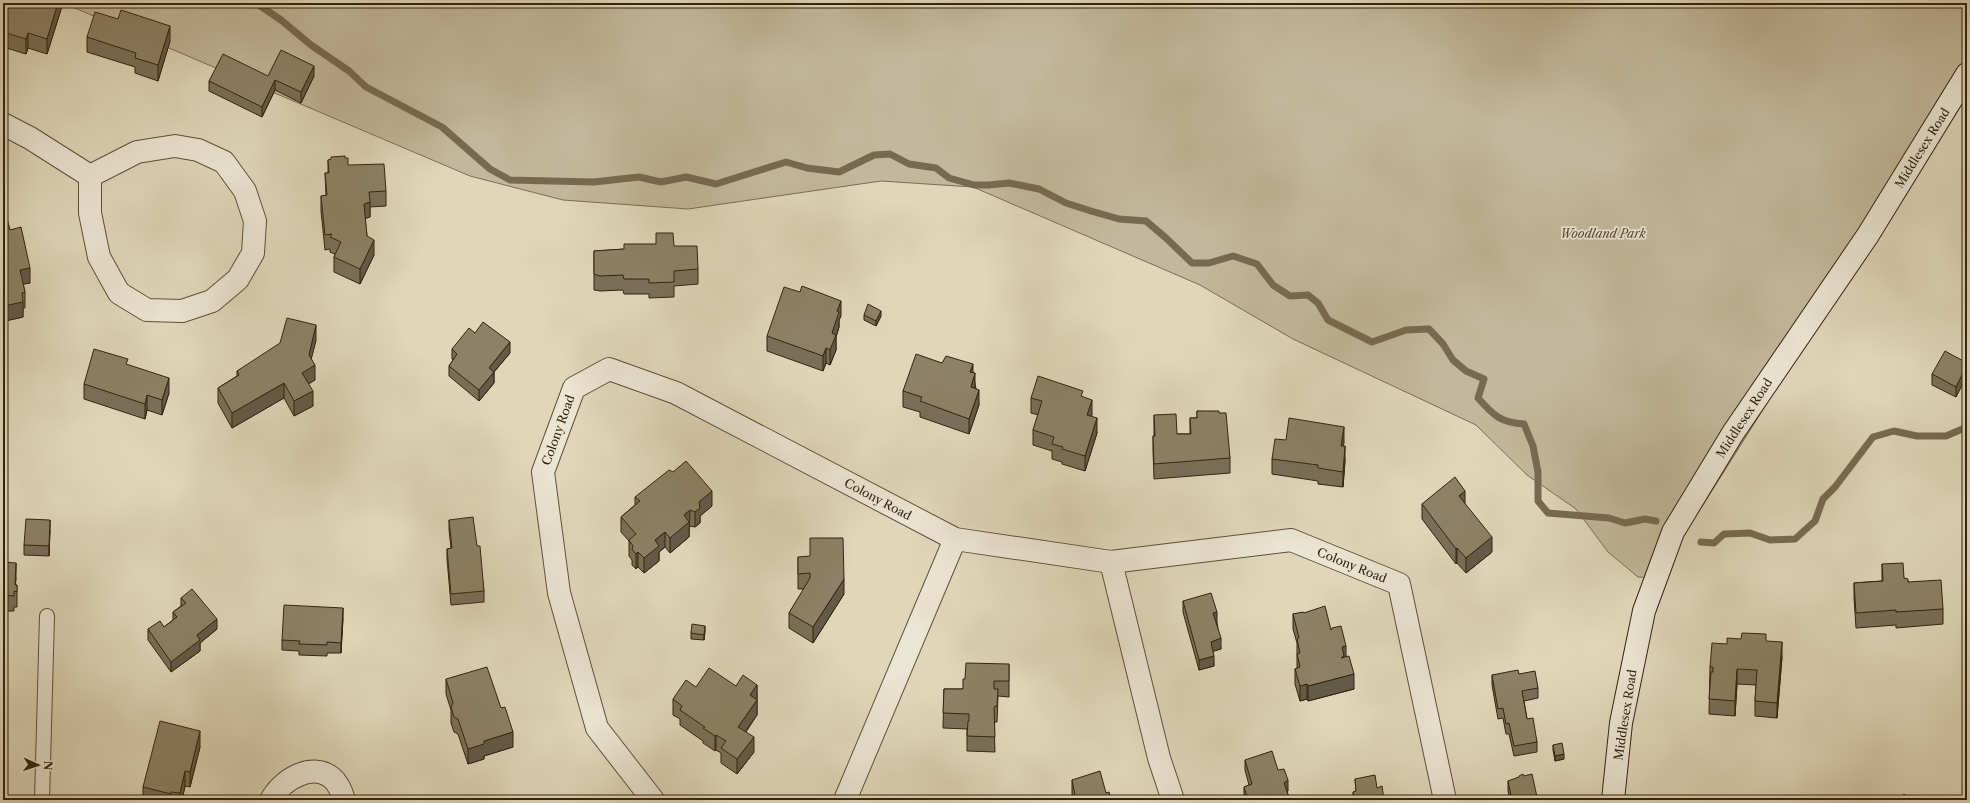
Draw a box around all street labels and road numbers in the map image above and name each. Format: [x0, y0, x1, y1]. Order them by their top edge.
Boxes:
street label: Middlesex Road [1891, 104, 1953, 191]
street label: Middlesex Road [1713, 375, 1776, 461]
street label: Colony Road [538, 392, 578, 467]
street label: Colony Road [842, 475, 915, 523]
street label: Colony Road [1315, 544, 1390, 586]
street label: Middlesex Road [1610, 668, 1640, 762]

